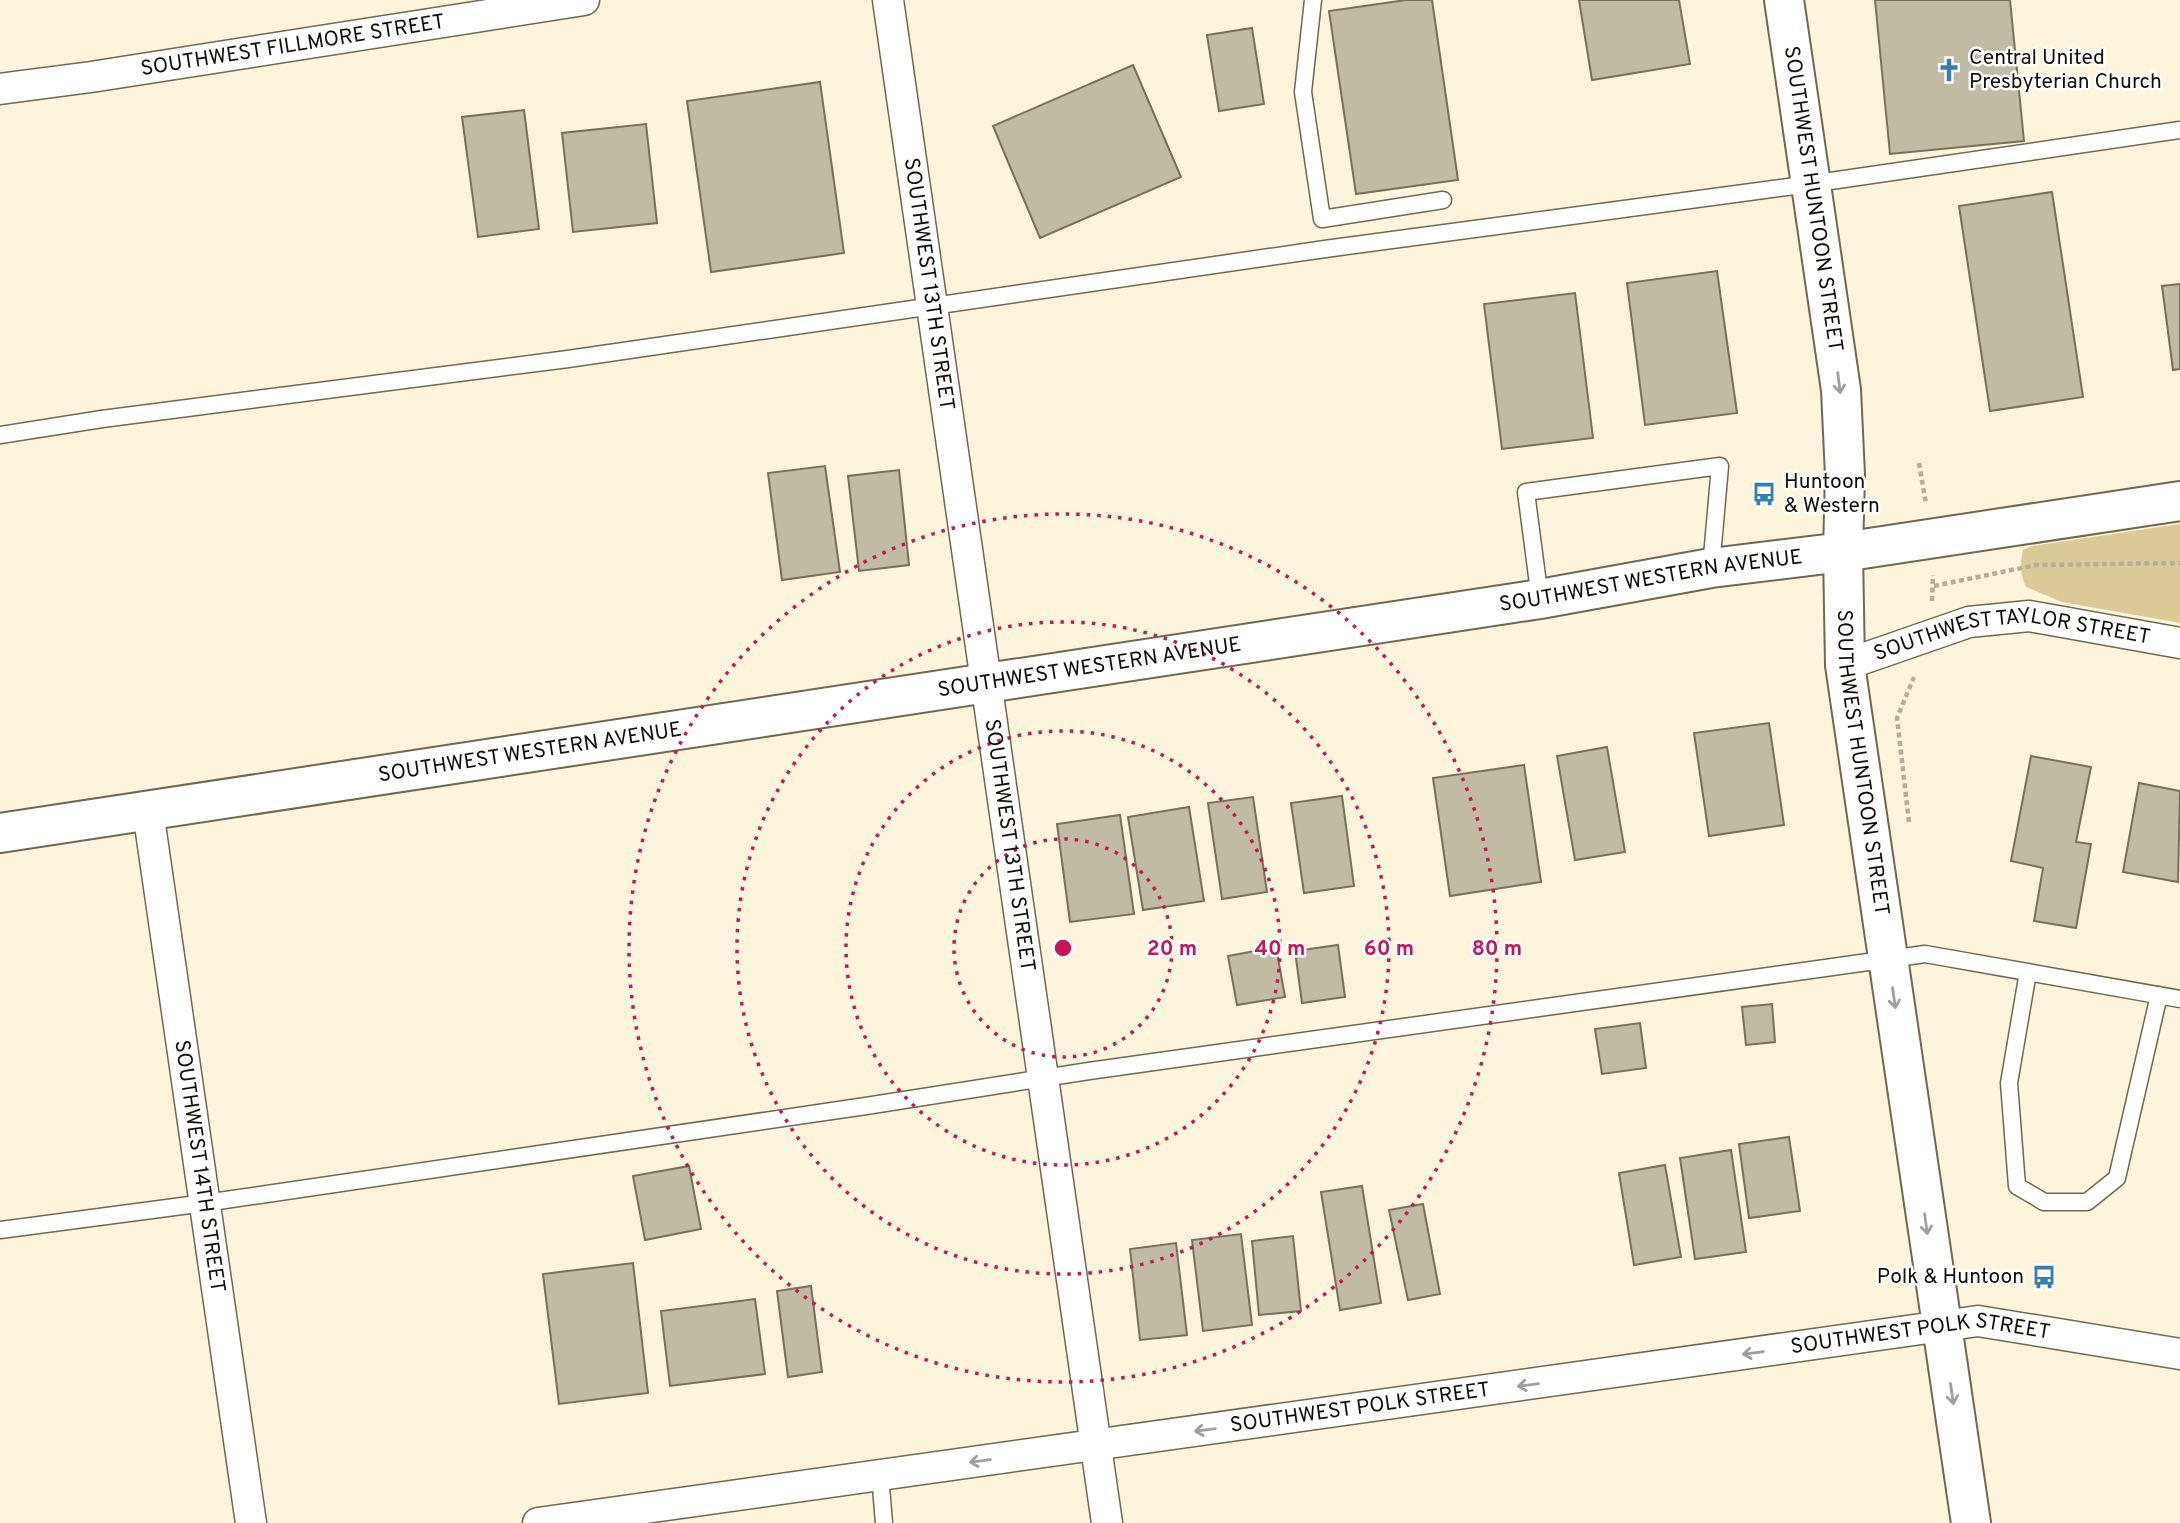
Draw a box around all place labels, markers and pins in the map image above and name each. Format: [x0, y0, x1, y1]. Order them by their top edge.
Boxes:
place label: Central United Presbyterian Church [1969, 45, 2162, 96]
church icon: Central United Presbyterian Church [1935, 56, 1963, 84]
place label: Huntoon & Western [1784, 469, 1880, 520]
bus stop icon: Huntoon & Western [1750, 480, 1778, 508]
centre of rings [1051, 936, 1075, 960]
bus stop icon: Polk & Huntoon [2030, 1263, 2058, 1291]
place label: Polk & Huntoon [1877, 1264, 2024, 1291]

